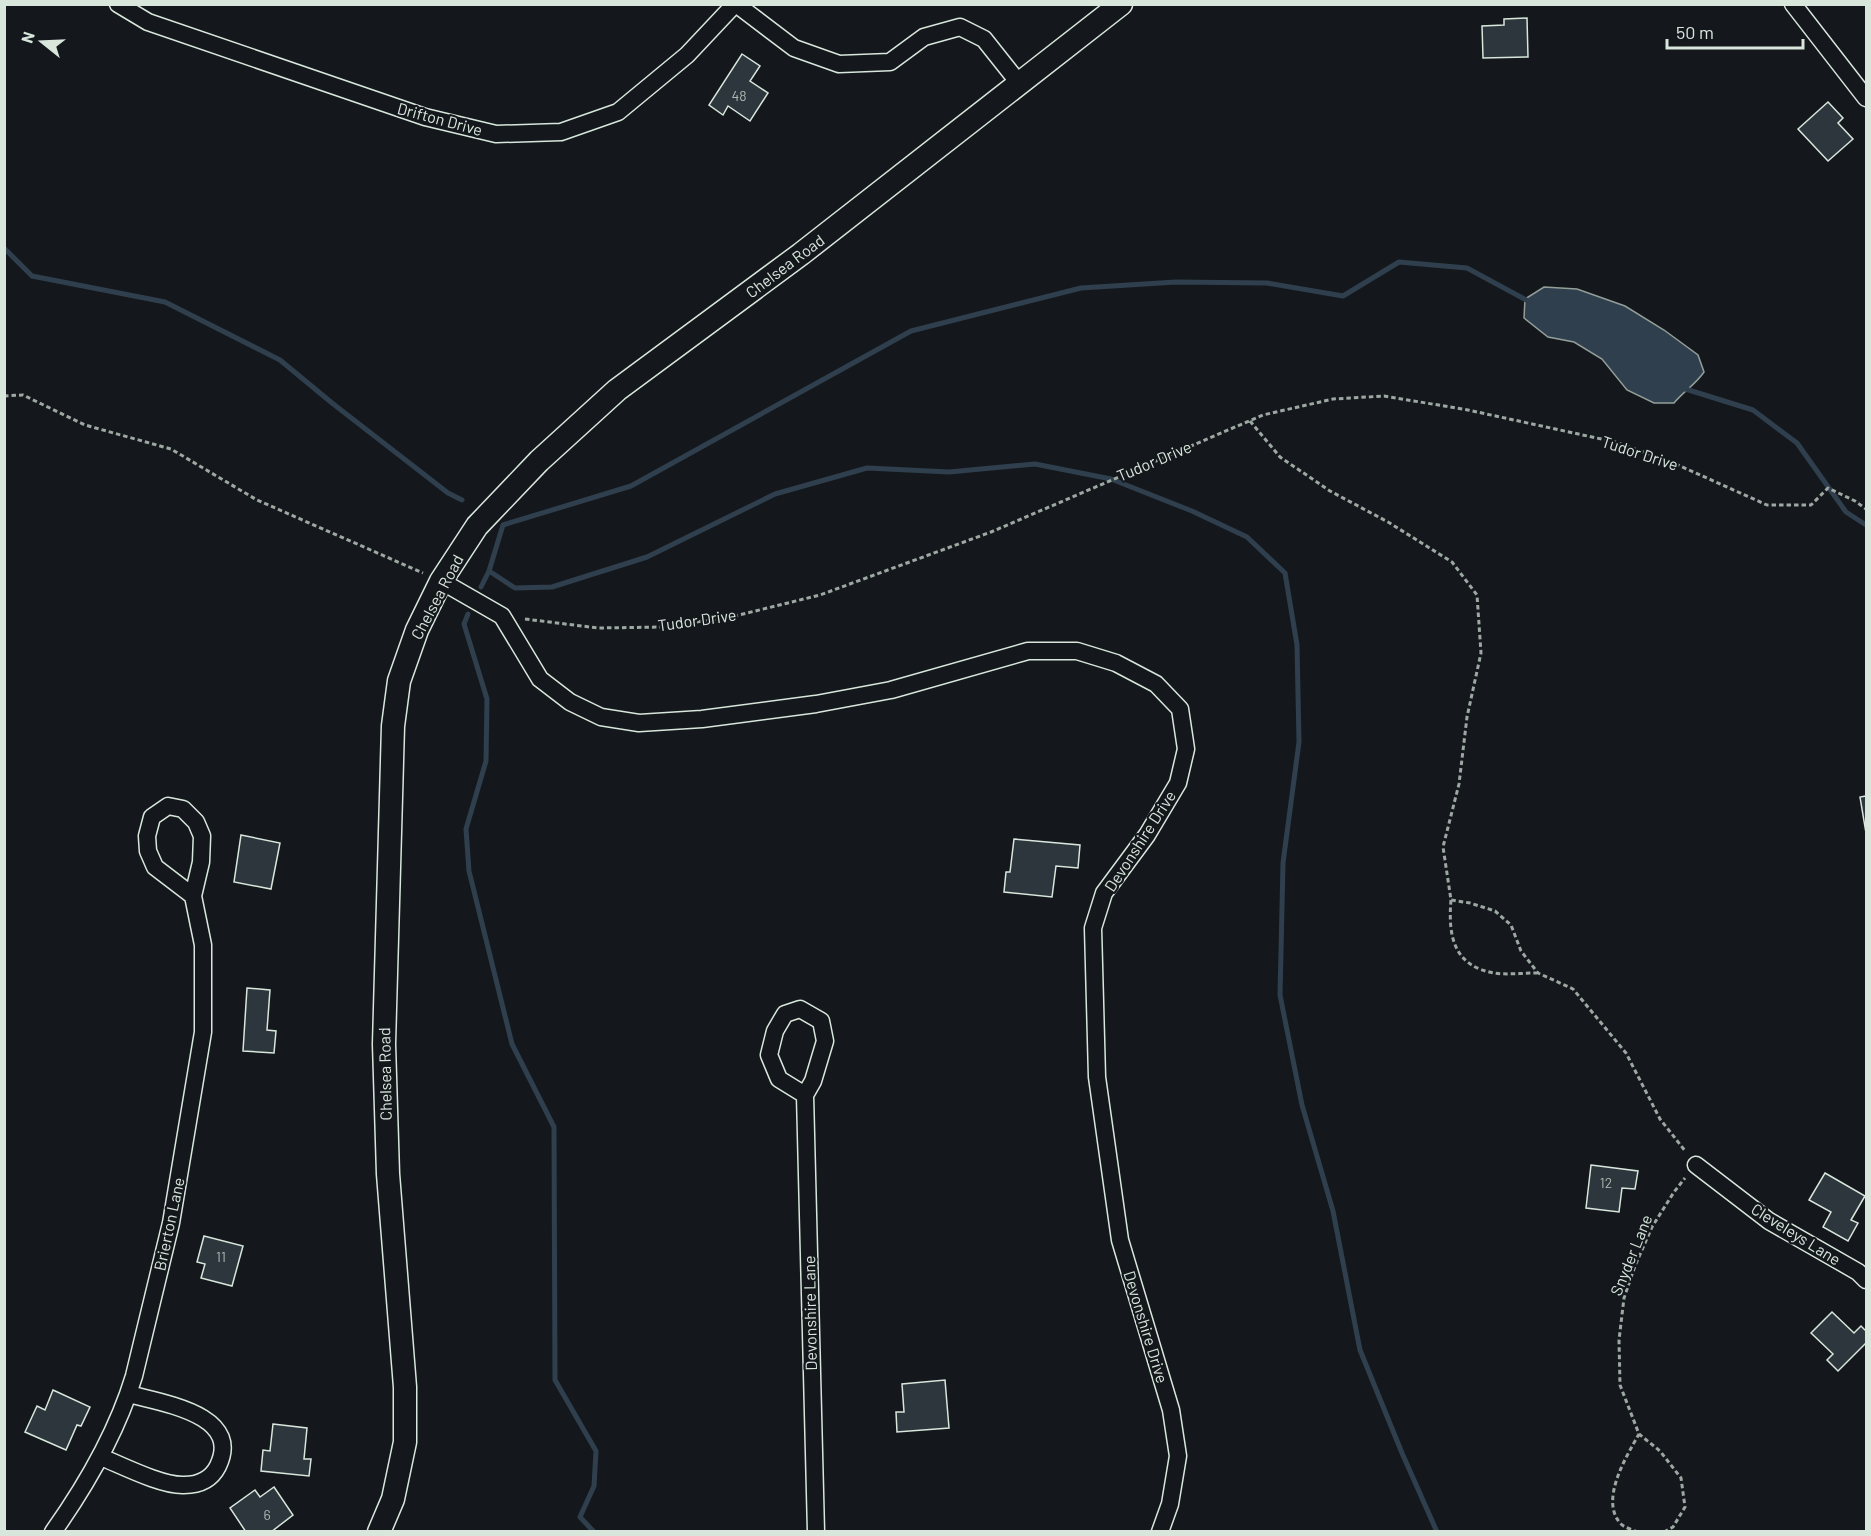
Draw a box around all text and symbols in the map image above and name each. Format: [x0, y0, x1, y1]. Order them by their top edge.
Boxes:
north arrow [12, 12, 72, 72]
scale bar [1667, 12, 1804, 50]
text: 50 m [1676, 21, 1714, 43]
text: N [17, 29, 38, 45]
house number: 48 [731, 87, 747, 104]
street label: Drifton Drive [396, 98, 485, 139]
street label: Chelsea Road [742, 230, 828, 301]
street label: Tudor Drive [1600, 431, 1681, 474]
street label: Tudor Drive [1114, 436, 1194, 485]
street label: Chelsea Road [406, 551, 467, 642]
street label: Tudor Drive [656, 605, 737, 634]
street label: Devonshire Drive [1100, 787, 1179, 895]
street label: Chelsea Road [374, 1027, 395, 1121]
house number: 12 [1600, 1174, 1612, 1191]
street label: Brierton Lane [149, 1175, 188, 1272]
street label: Cleveleys Lane [1748, 1199, 1844, 1269]
street label: Snyder Lane [1606, 1212, 1655, 1298]
house number: 11 [216, 1248, 226, 1265]
street label: Devonshire Lane [799, 1255, 820, 1371]
street label: Devonshire Drive [1120, 1268, 1173, 1385]
house number: 6 [263, 1506, 271, 1523]

